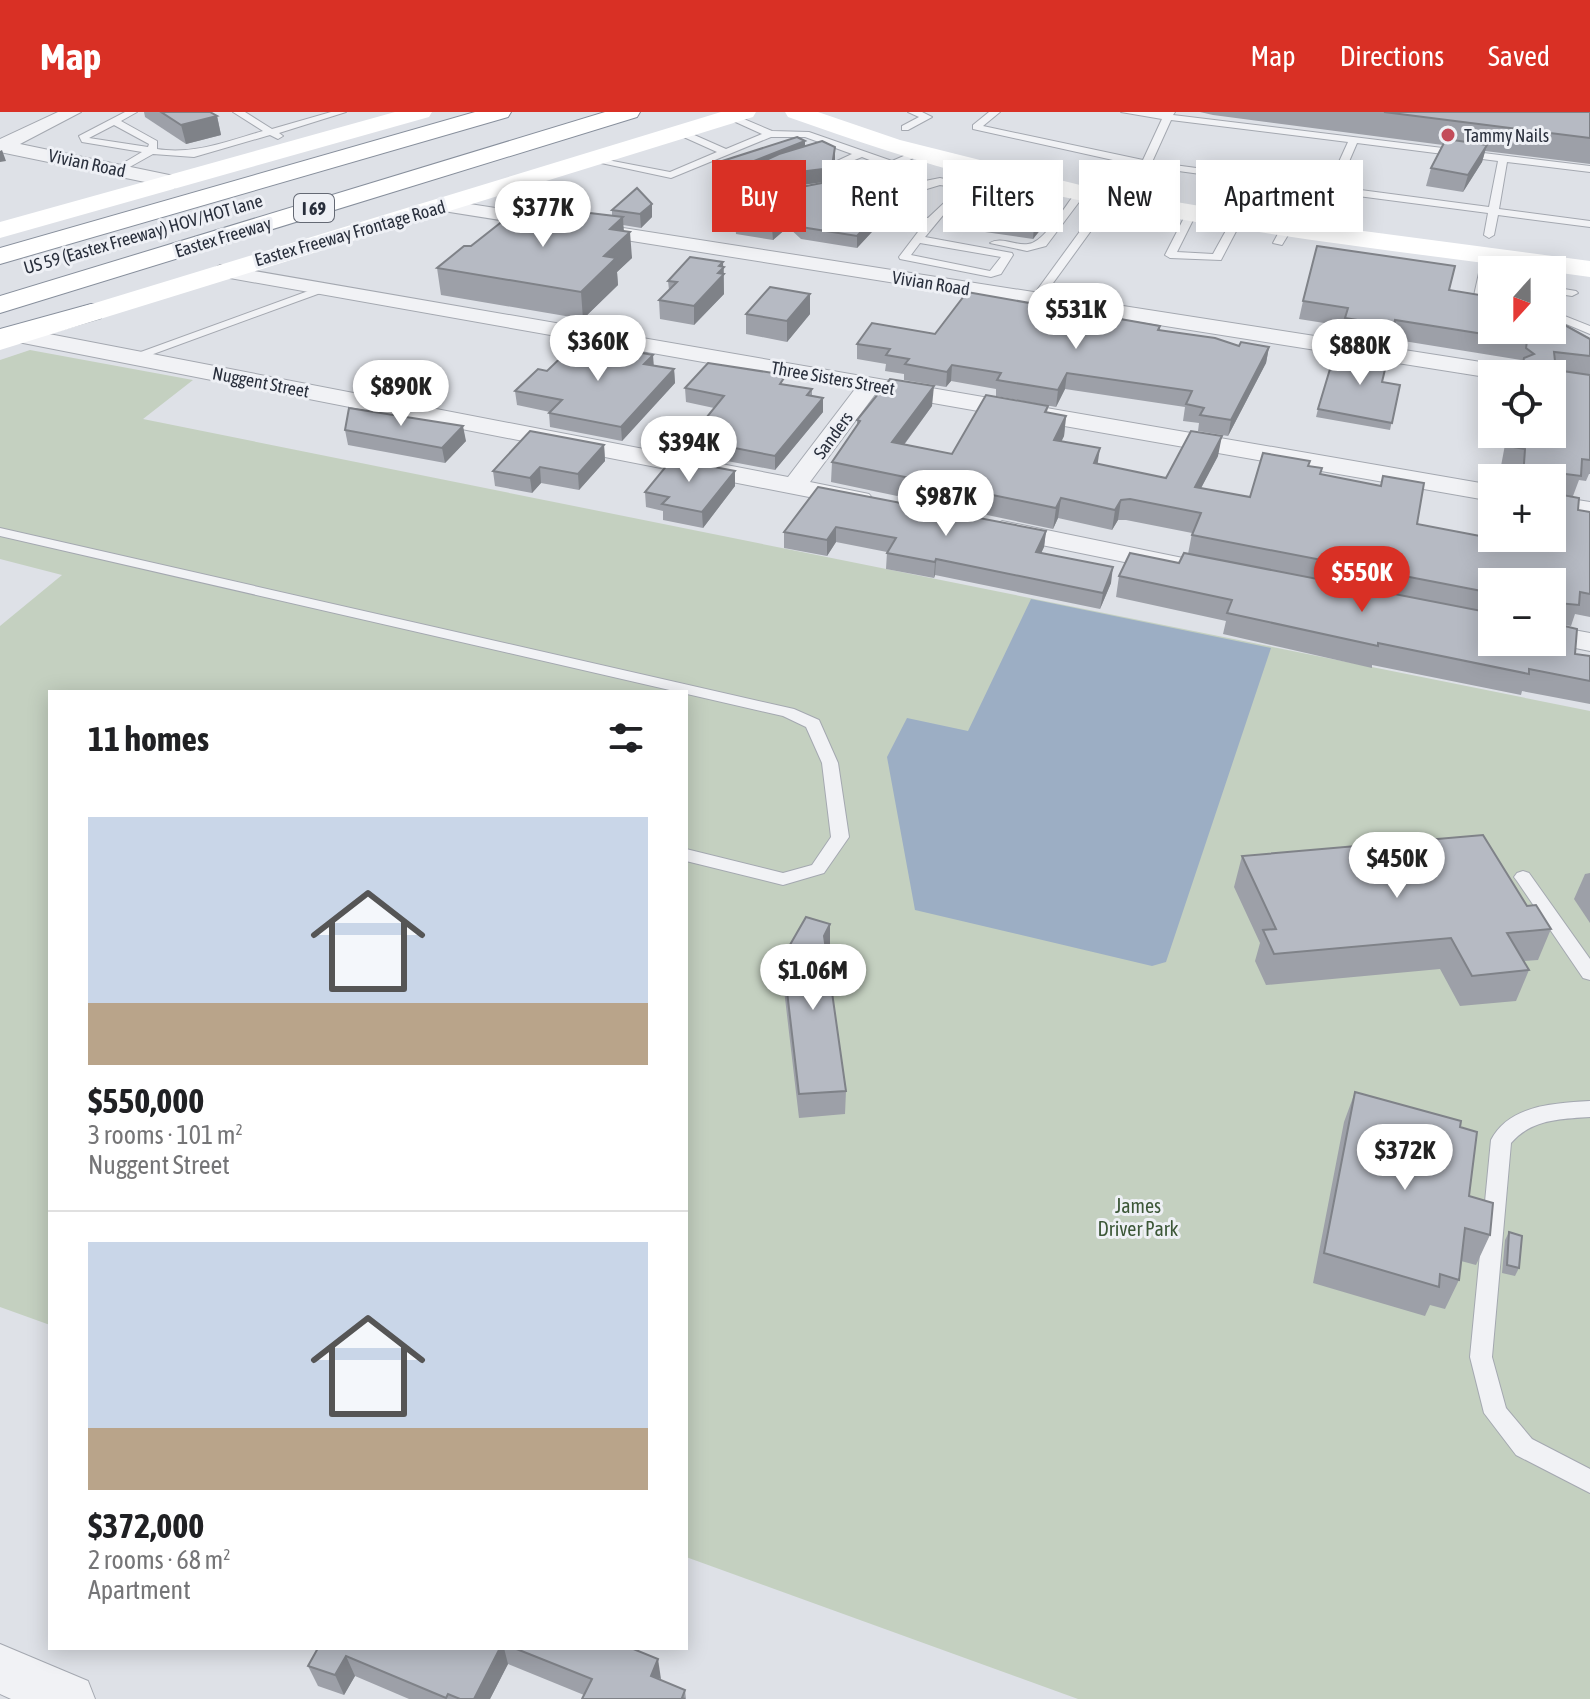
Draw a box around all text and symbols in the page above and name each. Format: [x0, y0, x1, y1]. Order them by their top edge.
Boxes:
text: Map [40, 35, 101, 78]
text: Map [1251, 40, 1296, 72]
text: Directions [1340, 40, 1444, 72]
text: Saved [1488, 40, 1550, 72]
place label: Tammy Nails [1464, 125, 1549, 146]
marker: Tammy Nails [1439, 126, 1457, 144]
street label: Vivian Road [46, 145, 128, 181]
chip: Buy [712, 160, 806, 232]
chip: Rent [822, 160, 927, 232]
chip: Filters [943, 160, 1063, 232]
chip: New [1079, 160, 1180, 232]
chip: Apartment [1196, 160, 1363, 232]
pin: $377K [487, 181, 599, 249]
street label: US 59 (Eastex Freeway) HOV/HOT lane [21, 189, 265, 279]
text: $377K [513, 192, 573, 222]
road number: I 69 [294, 194, 334, 222]
street label: Eastex Freeway Frontage Road [252, 196, 448, 270]
street label: Eastex Freeway [172, 212, 274, 262]
north arrow [1478, 256, 1566, 344]
map controls [1478, 256, 1566, 656]
street label: Vivian Road [891, 266, 971, 300]
pin: $531K [1020, 283, 1132, 351]
text: $531K [1046, 294, 1106, 324]
pin: $360K [542, 315, 654, 383]
pin: $880K [1304, 319, 1416, 387]
text: $360K [568, 326, 628, 356]
text: $880K [1330, 330, 1390, 360]
street label: Three Sisters Street [770, 357, 896, 399]
pin: $890K [345, 360, 457, 428]
button: locate [1478, 360, 1566, 448]
street label: Nuggent Street [211, 362, 311, 402]
text: $890K [371, 371, 431, 401]
street label: Sanders [809, 407, 857, 463]
pin: $394K [633, 416, 745, 484]
text: $394K [659, 427, 719, 457]
button: + [1478, 464, 1566, 552]
pin: $987K [890, 470, 1002, 538]
text: $987K [916, 481, 976, 511]
pin: $550K [1306, 546, 1418, 614]
text: $550K [1332, 557, 1392, 587]
button: − [1478, 568, 1566, 656]
icon: filters [604, 716, 648, 760]
text: 11 homes [88, 719, 209, 758]
pin: $450K [1341, 832, 1453, 900]
text: $450K [1367, 843, 1427, 873]
icon: home [296, 869, 440, 1013]
pin: $1.06M [748, 944, 878, 1012]
text: $1.06M [778, 955, 848, 985]
text: $550,000 [88, 1081, 204, 1120]
text: 3 rooms · 101 m² [88, 1120, 243, 1150]
pin: $372K [1349, 1124, 1461, 1192]
text: $372K [1375, 1135, 1435, 1165]
text: Nuggent Street [88, 1150, 230, 1180]
park label: James Driver Park [1098, 1194, 1179, 1240]
icon: home [296, 1294, 440, 1438]
text: $372,000 [88, 1506, 204, 1545]
text: 2 rooms · 68 m² [88, 1545, 230, 1575]
text: Apartment [88, 1575, 191, 1605]

